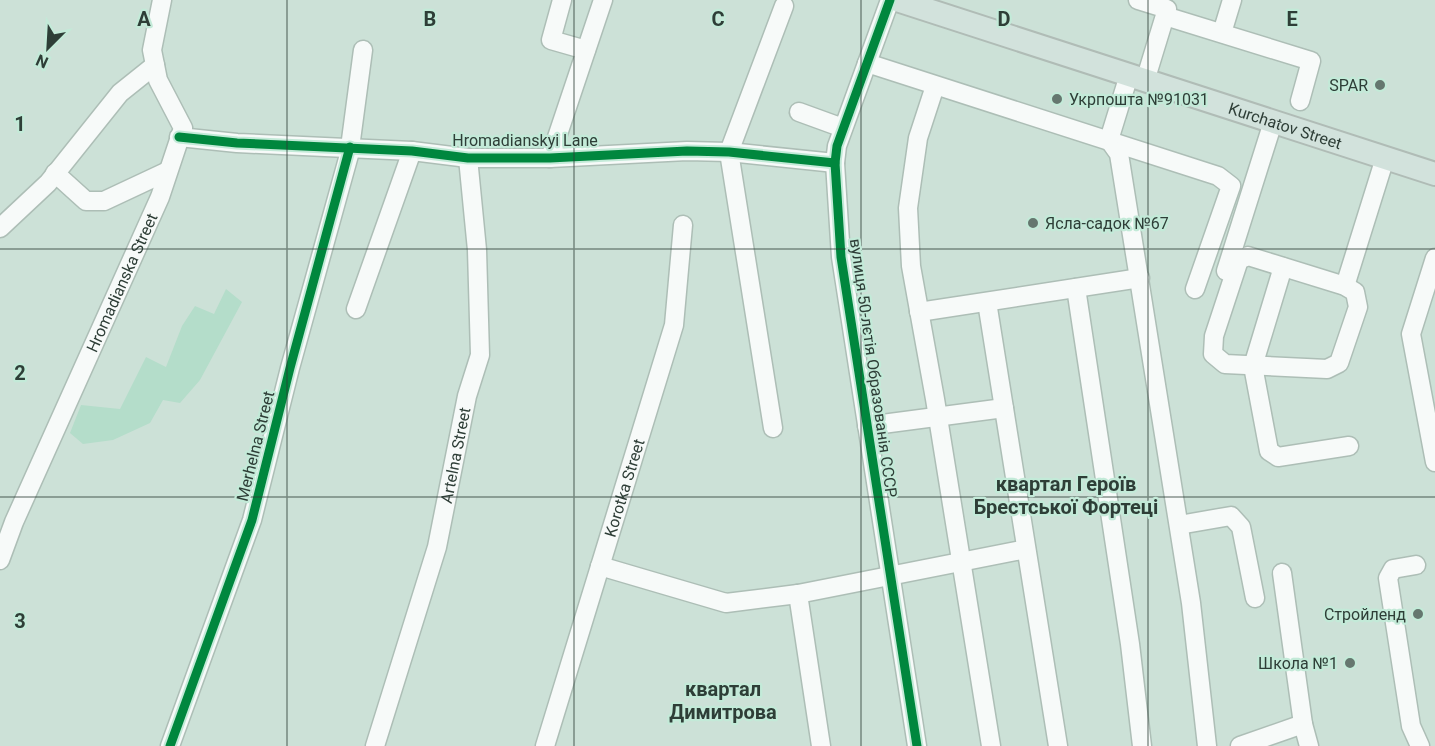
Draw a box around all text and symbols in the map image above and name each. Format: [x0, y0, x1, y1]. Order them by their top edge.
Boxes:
text: A [137, 7, 151, 31]
text: B [424, 7, 436, 31]
text: C [711, 7, 725, 31]
text: D [998, 7, 1011, 31]
text: E [1286, 7, 1298, 31]
north arrow [18, 18, 78, 78]
text: N [33, 50, 51, 72]
place label: SPAR [1329, 76, 1368, 95]
marker: SPAR [1373, 78, 1387, 92]
place label: Укрпошта №91031 [1069, 90, 1209, 109]
marker: Укрпошта №91031 [1050, 92, 1064, 106]
street label: Kurchatov Street [1226, 99, 1344, 153]
text: 1 [14, 112, 26, 136]
street label: Hromadianskyi Lane [452, 131, 598, 150]
street label: Hromadianska Street [83, 210, 161, 355]
place label: Ясла-садок №67 [1045, 214, 1169, 233]
marker: Ясла-садок №67 [1026, 216, 1040, 230]
street label: вулиця 50-лєтія Образованія СССР [846, 237, 901, 499]
text: 2 [14, 361, 26, 385]
street label: Merhelna Street [233, 389, 278, 503]
street label: Artelna Street [437, 406, 475, 505]
street label: Korotka Street [601, 437, 649, 539]
district label: квартал Героїв Брестської Фортеці [974, 472, 1158, 519]
place label: Стройленд [1324, 605, 1406, 624]
marker: Стройленд [1411, 607, 1425, 621]
text: 3 [14, 609, 26, 633]
place label: Школа №1 [1258, 654, 1338, 673]
marker: Школа №1 [1343, 656, 1357, 670]
district label: квартал Димитрова [669, 677, 777, 724]

